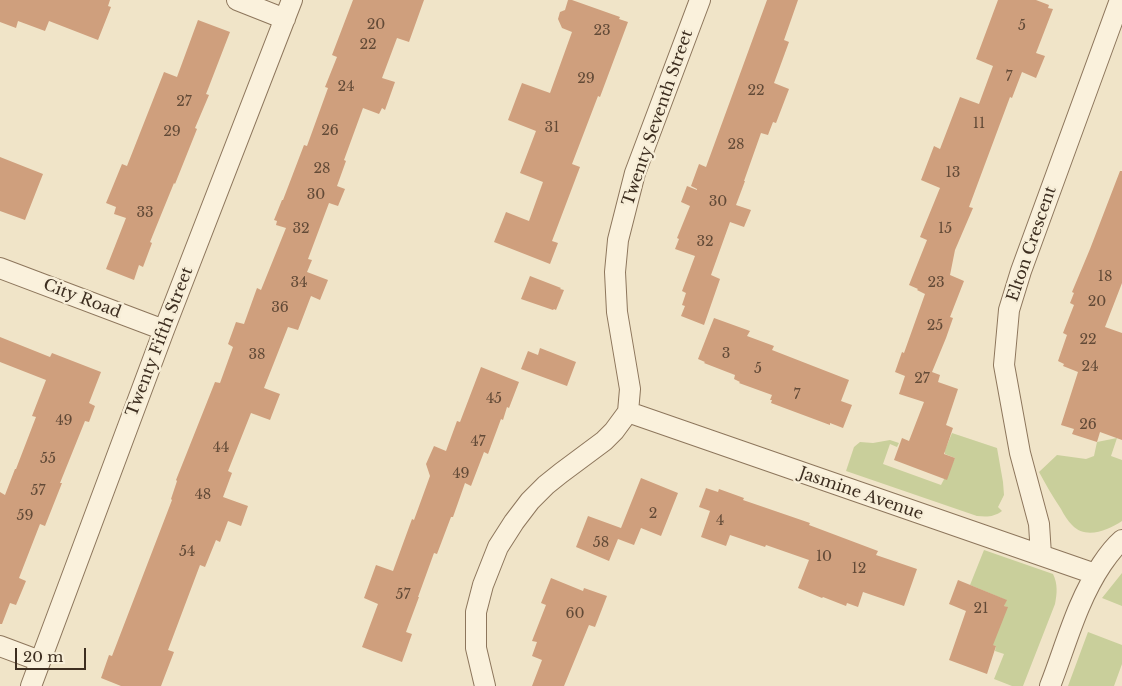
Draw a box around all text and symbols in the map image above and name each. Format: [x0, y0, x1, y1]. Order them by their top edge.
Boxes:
house number: 20 [367, 17, 385, 33]
house number: 5 [1018, 18, 1026, 34]
house number: 23 [593, 23, 611, 39]
street label: Twenty Seventh Street [619, 28, 697, 208]
house number: 22 [359, 37, 377, 53]
house number: 7 [1005, 69, 1013, 85]
house number: 29 [577, 71, 595, 87]
house number: 24 [338, 79, 354, 95]
house number: 22 [747, 83, 765, 99]
house number: 27 [176, 94, 192, 110]
house number: 11 [973, 116, 985, 132]
house number: 31 [545, 120, 559, 136]
house number: 26 [321, 123, 339, 139]
house number: 29 [163, 124, 181, 140]
house number: 28 [727, 137, 745, 153]
house number: 28 [313, 161, 331, 177]
house number: 13 [946, 165, 960, 181]
street label: Elton Crescent [1003, 184, 1061, 304]
house number: 30 [307, 187, 325, 203]
house number: 30 [709, 194, 727, 210]
house number: 33 [136, 205, 154, 221]
house number: 32 [292, 221, 310, 237]
house number: 15 [938, 221, 952, 237]
house number: 32 [696, 234, 714, 250]
street label: Twenty Fifth Street [123, 265, 197, 419]
house number: 18 [1098, 269, 1112, 285]
street label: City Road [40, 275, 124, 323]
house number: 34 [291, 275, 307, 291]
house number: 23 [927, 275, 945, 291]
house number: 20 [1088, 294, 1106, 310]
house number: 36 [271, 300, 289, 316]
house number: 25 [927, 318, 943, 334]
house number: 22 [1079, 332, 1097, 348]
house number: 3 [722, 346, 730, 362]
house number: 38 [248, 347, 266, 363]
house number: 24 [1082, 359, 1098, 375]
house number: 5 [754, 361, 762, 377]
house number: 27 [914, 371, 930, 387]
house number: 7 [793, 387, 801, 403]
house number: 45 [486, 391, 502, 407]
house number: 49 [55, 413, 73, 429]
house number: 26 [1079, 417, 1097, 433]
house number: 47 [470, 434, 486, 450]
house number: 44 [213, 440, 229, 456]
house number: 55 [40, 451, 56, 467]
street label: Jasmine Avenue [796, 464, 926, 524]
house number: 49 [452, 466, 470, 482]
house number: 57 [31, 483, 45, 499]
house number: 48 [195, 487, 211, 503]
house number: 2 [649, 506, 657, 522]
house number: 59 [17, 508, 33, 524]
house number: 4 [716, 513, 724, 529]
house number: 58 [593, 535, 609, 551]
house number: 54 [179, 544, 195, 560]
house number: 10 [816, 549, 832, 565]
house number: 12 [852, 561, 866, 577]
house number: 57 [396, 587, 410, 603]
house number: 21 [974, 601, 988, 617]
house number: 60 [566, 606, 584, 622]
scale bar [18, 638, 89, 670]
text: 20 m [23, 647, 63, 666]

